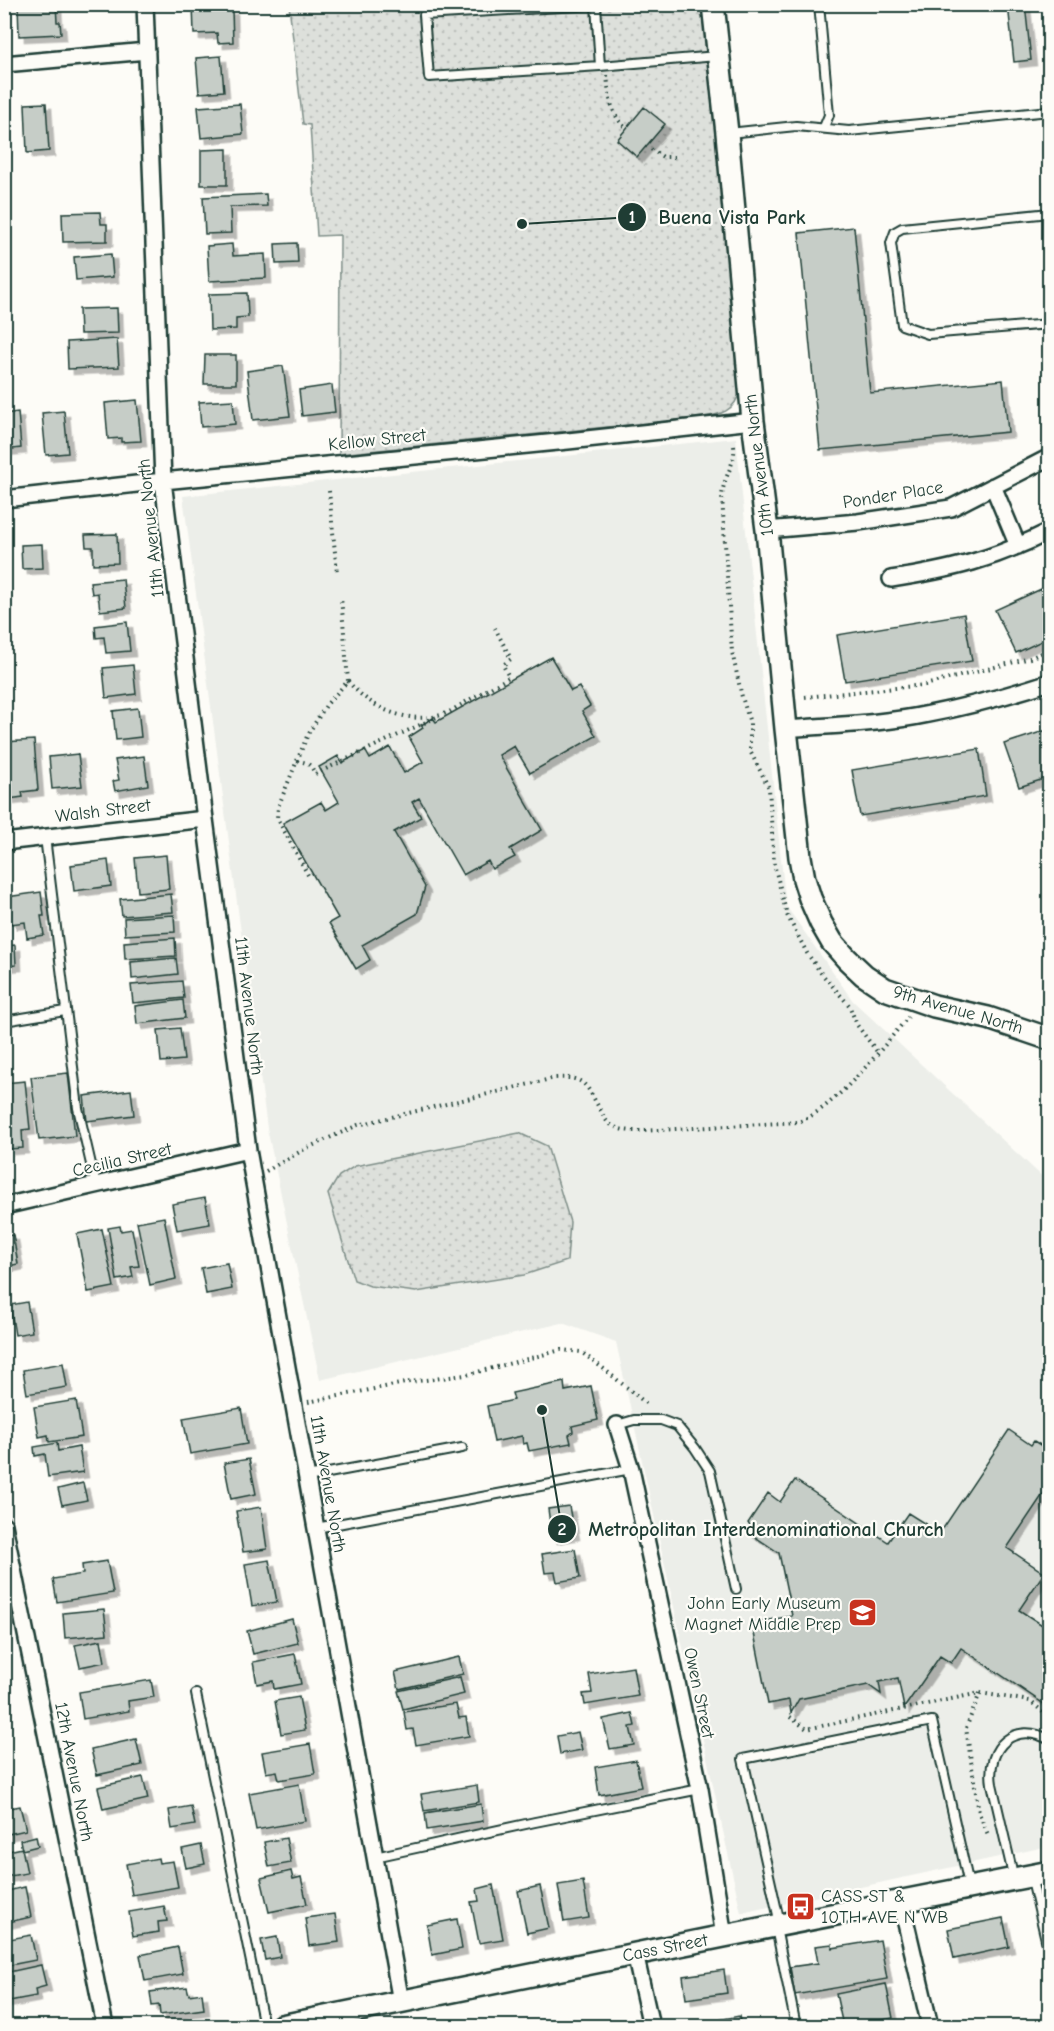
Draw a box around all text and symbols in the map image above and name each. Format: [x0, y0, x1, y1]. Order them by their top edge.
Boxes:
callout: Buena Vista Park [617, 198, 818, 236]
text: Buena Vista Park [658, 206, 806, 229]
text: 1 [628, 207, 636, 228]
street label: 10th Avenue North [740, 393, 778, 537]
street label: Kellow Street [327, 424, 428, 456]
street label: 11th Avenue North [133, 458, 169, 598]
street label: Ponder Place [841, 477, 945, 513]
street label: Walsh Street [54, 795, 153, 827]
street label: 11th Avenue North [230, 936, 268, 1076]
street label: 9th Avenue North [890, 981, 1026, 1039]
street label: Cecilia Street [70, 1138, 175, 1182]
street label: 11th Avenue North [306, 1414, 350, 1554]
callout: Metropolitan Interdenominational Church [547, 1510, 956, 1548]
text: Metropolitan Interdenominational Church [588, 1518, 944, 1541]
text: 2 [558, 1519, 567, 1540]
place label: John Early Museum Magnet Middle Prep [684, 1593, 841, 1635]
school or university icon: John Early Museum Magnet Middle Prep [846, 1597, 878, 1629]
street label: Owen Street [679, 1646, 719, 1741]
street label: 12th Avenue North [50, 1701, 98, 1843]
place label: CASS ST & 10TH AVE N WB [821, 1886, 948, 1928]
bus stop icon: CASS ST & 10TH AVE N WB [784, 1890, 816, 1922]
street label: Cass Street [621, 1929, 710, 1967]

